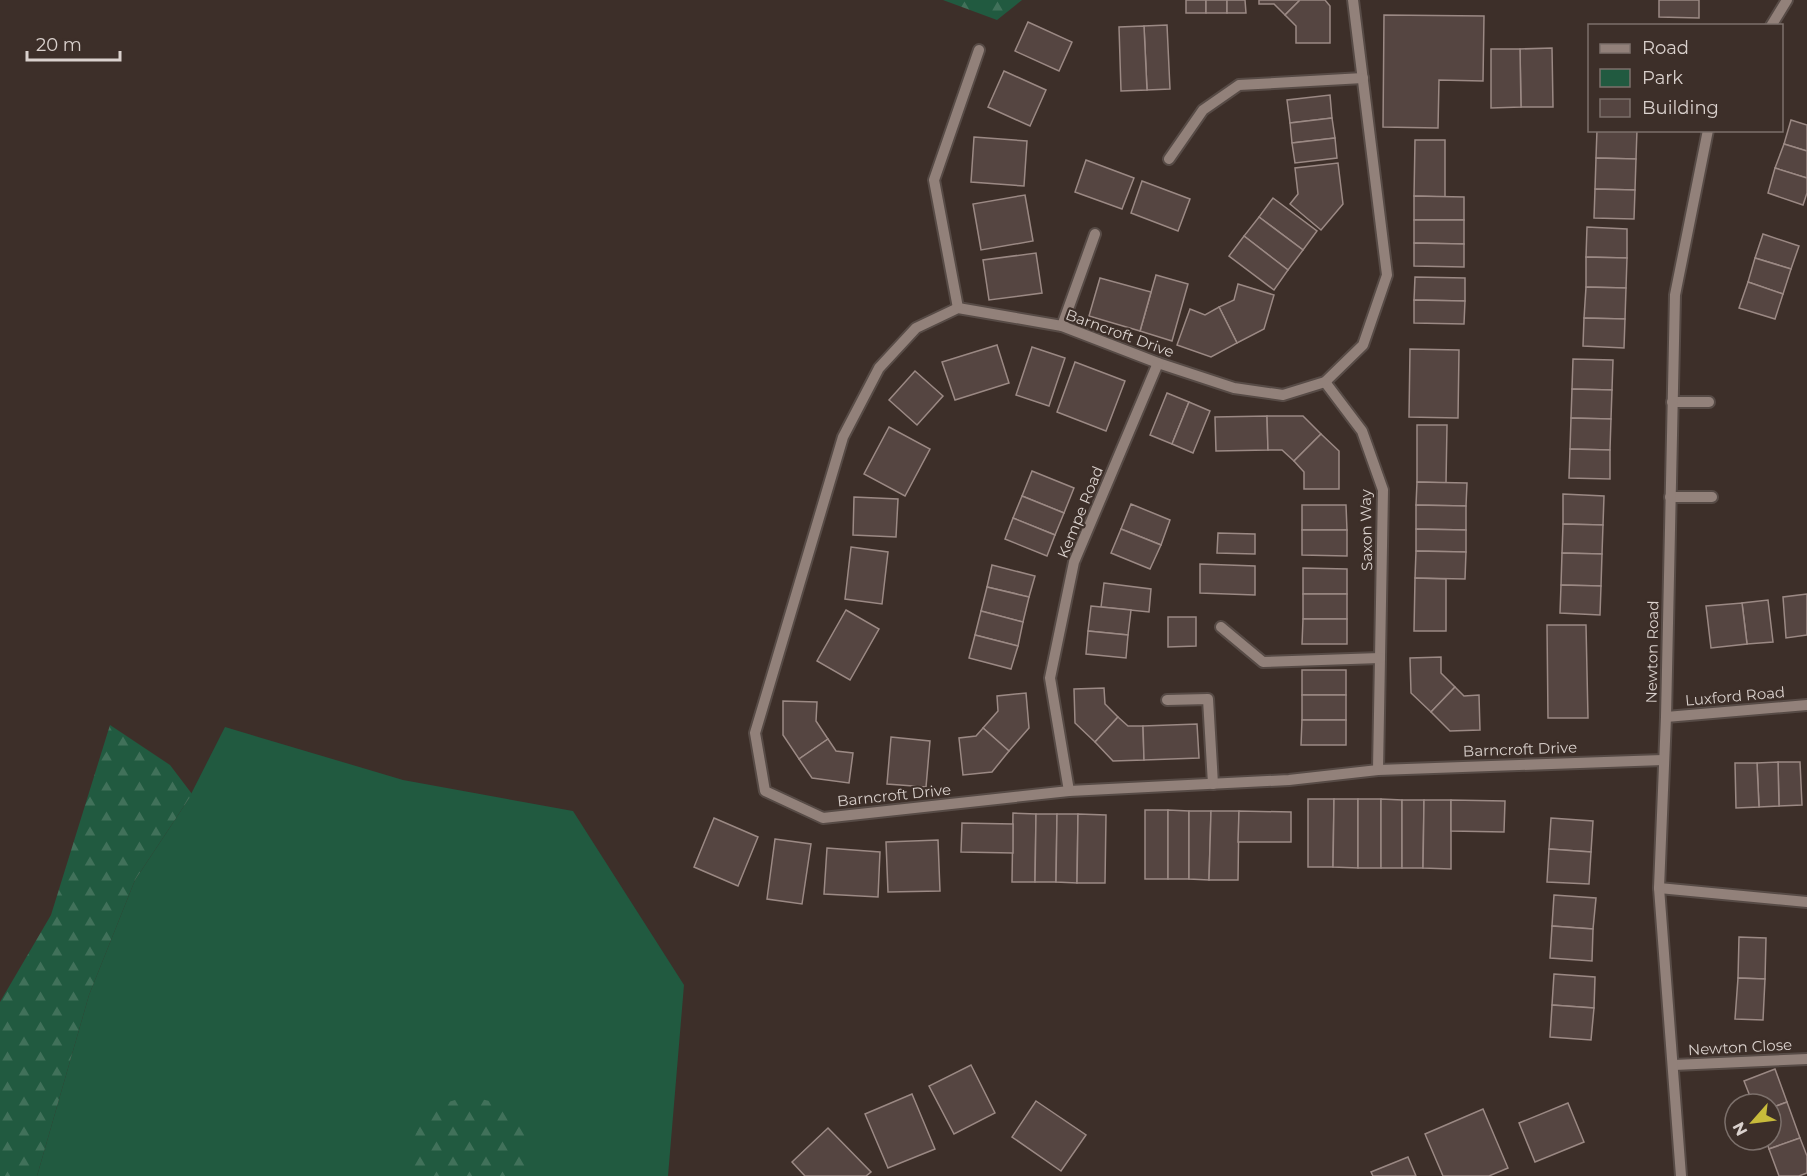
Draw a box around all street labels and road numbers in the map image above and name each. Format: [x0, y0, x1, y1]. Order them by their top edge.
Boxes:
street label: Barncroft Drive [1063, 305, 1177, 361]
street label: Kempe Road [1053, 463, 1107, 561]
street label: Saxon Way [1356, 488, 1376, 571]
street label: Newton Road [1642, 600, 1662, 704]
street label: Luxford Road [1684, 682, 1786, 710]
street label: Barncroft Drive [1463, 738, 1577, 760]
street label: Barncroft Drive [836, 780, 952, 810]
street label: Newton Close [1688, 1035, 1792, 1059]

